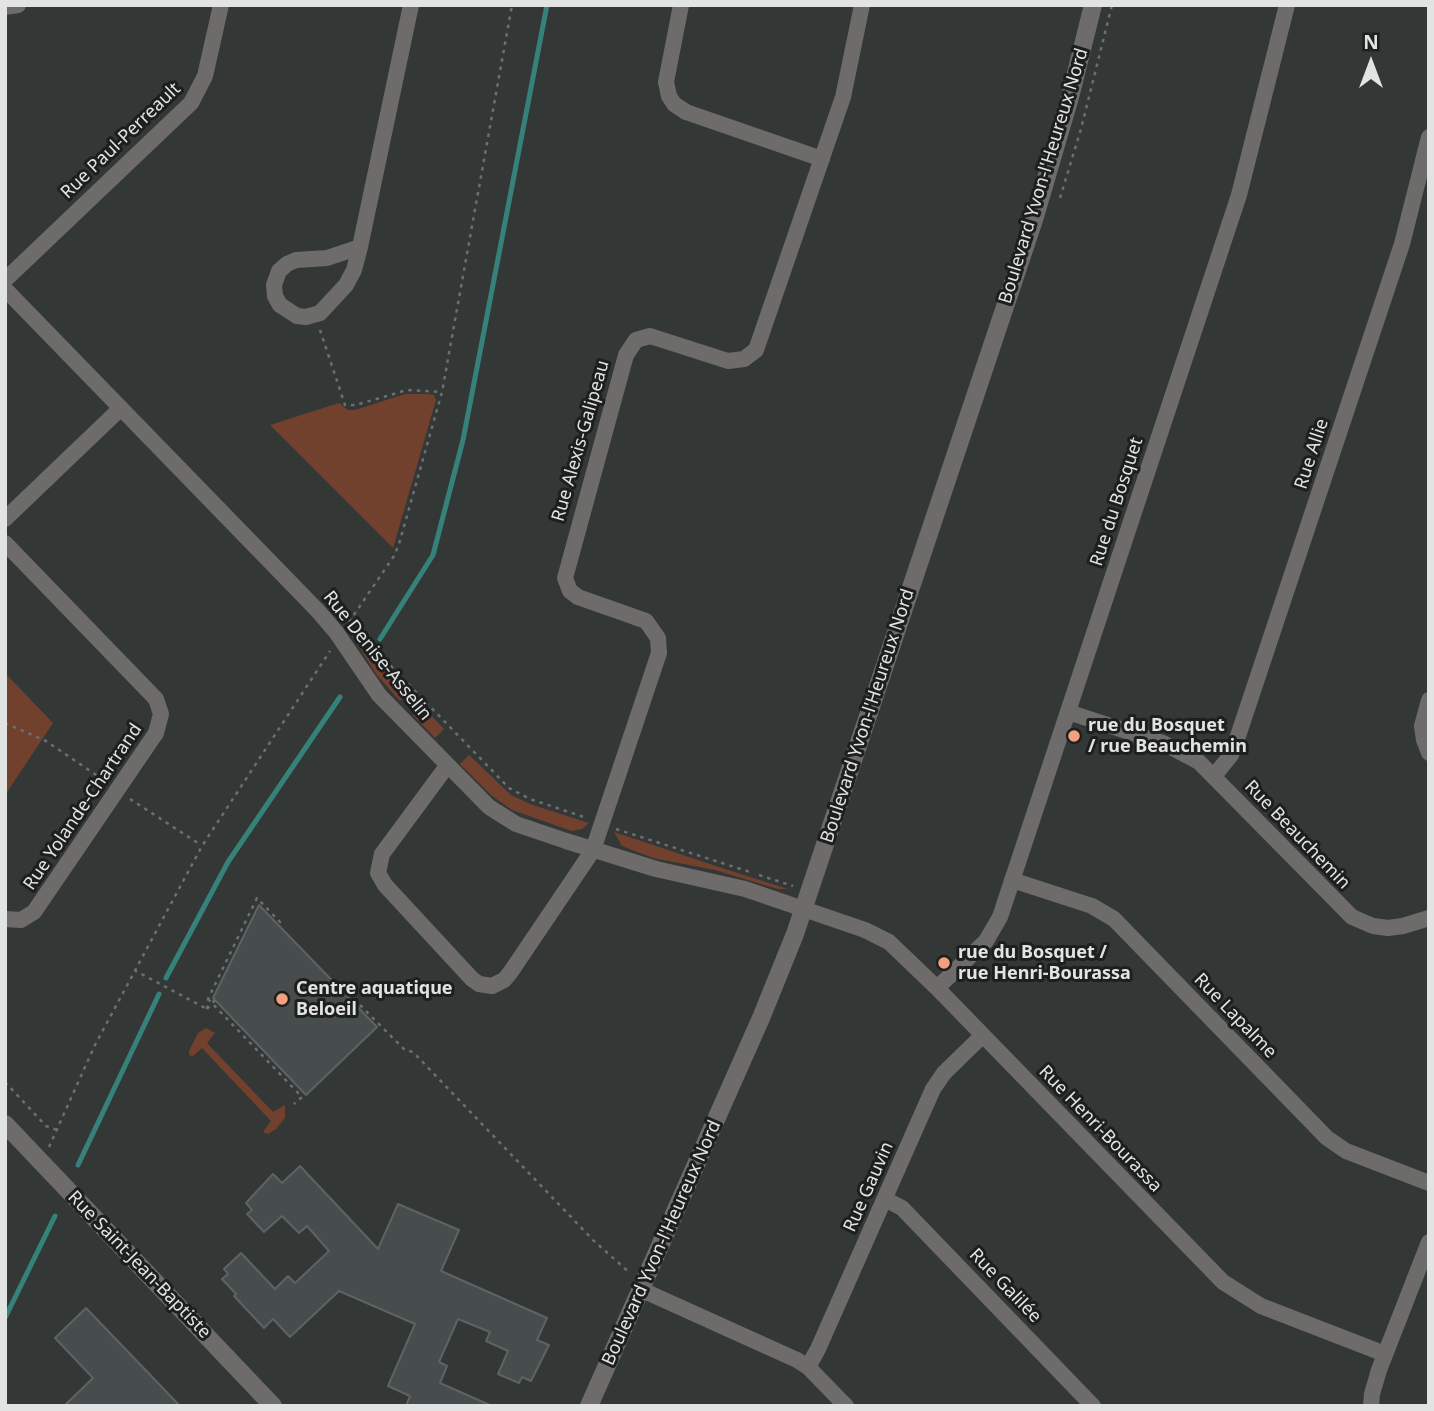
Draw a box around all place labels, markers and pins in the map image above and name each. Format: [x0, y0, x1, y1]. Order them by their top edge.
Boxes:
place label: rue du Bosquet / rue Beauchemin [1088, 715, 1247, 758]
marker: rue du Bosquet / rue Beauchemin [1066, 728, 1082, 744]
place label: rue du Bosquet / rue Henri-Bourassa [958, 942, 1131, 984]
marker: rue du Bosquet / rue Henri-Bourassa [936, 955, 952, 971]
place label: Centre aquatique Beloeil [296, 978, 453, 1020]
marker: Centre aquatique Beloeil [274, 991, 290, 1007]

